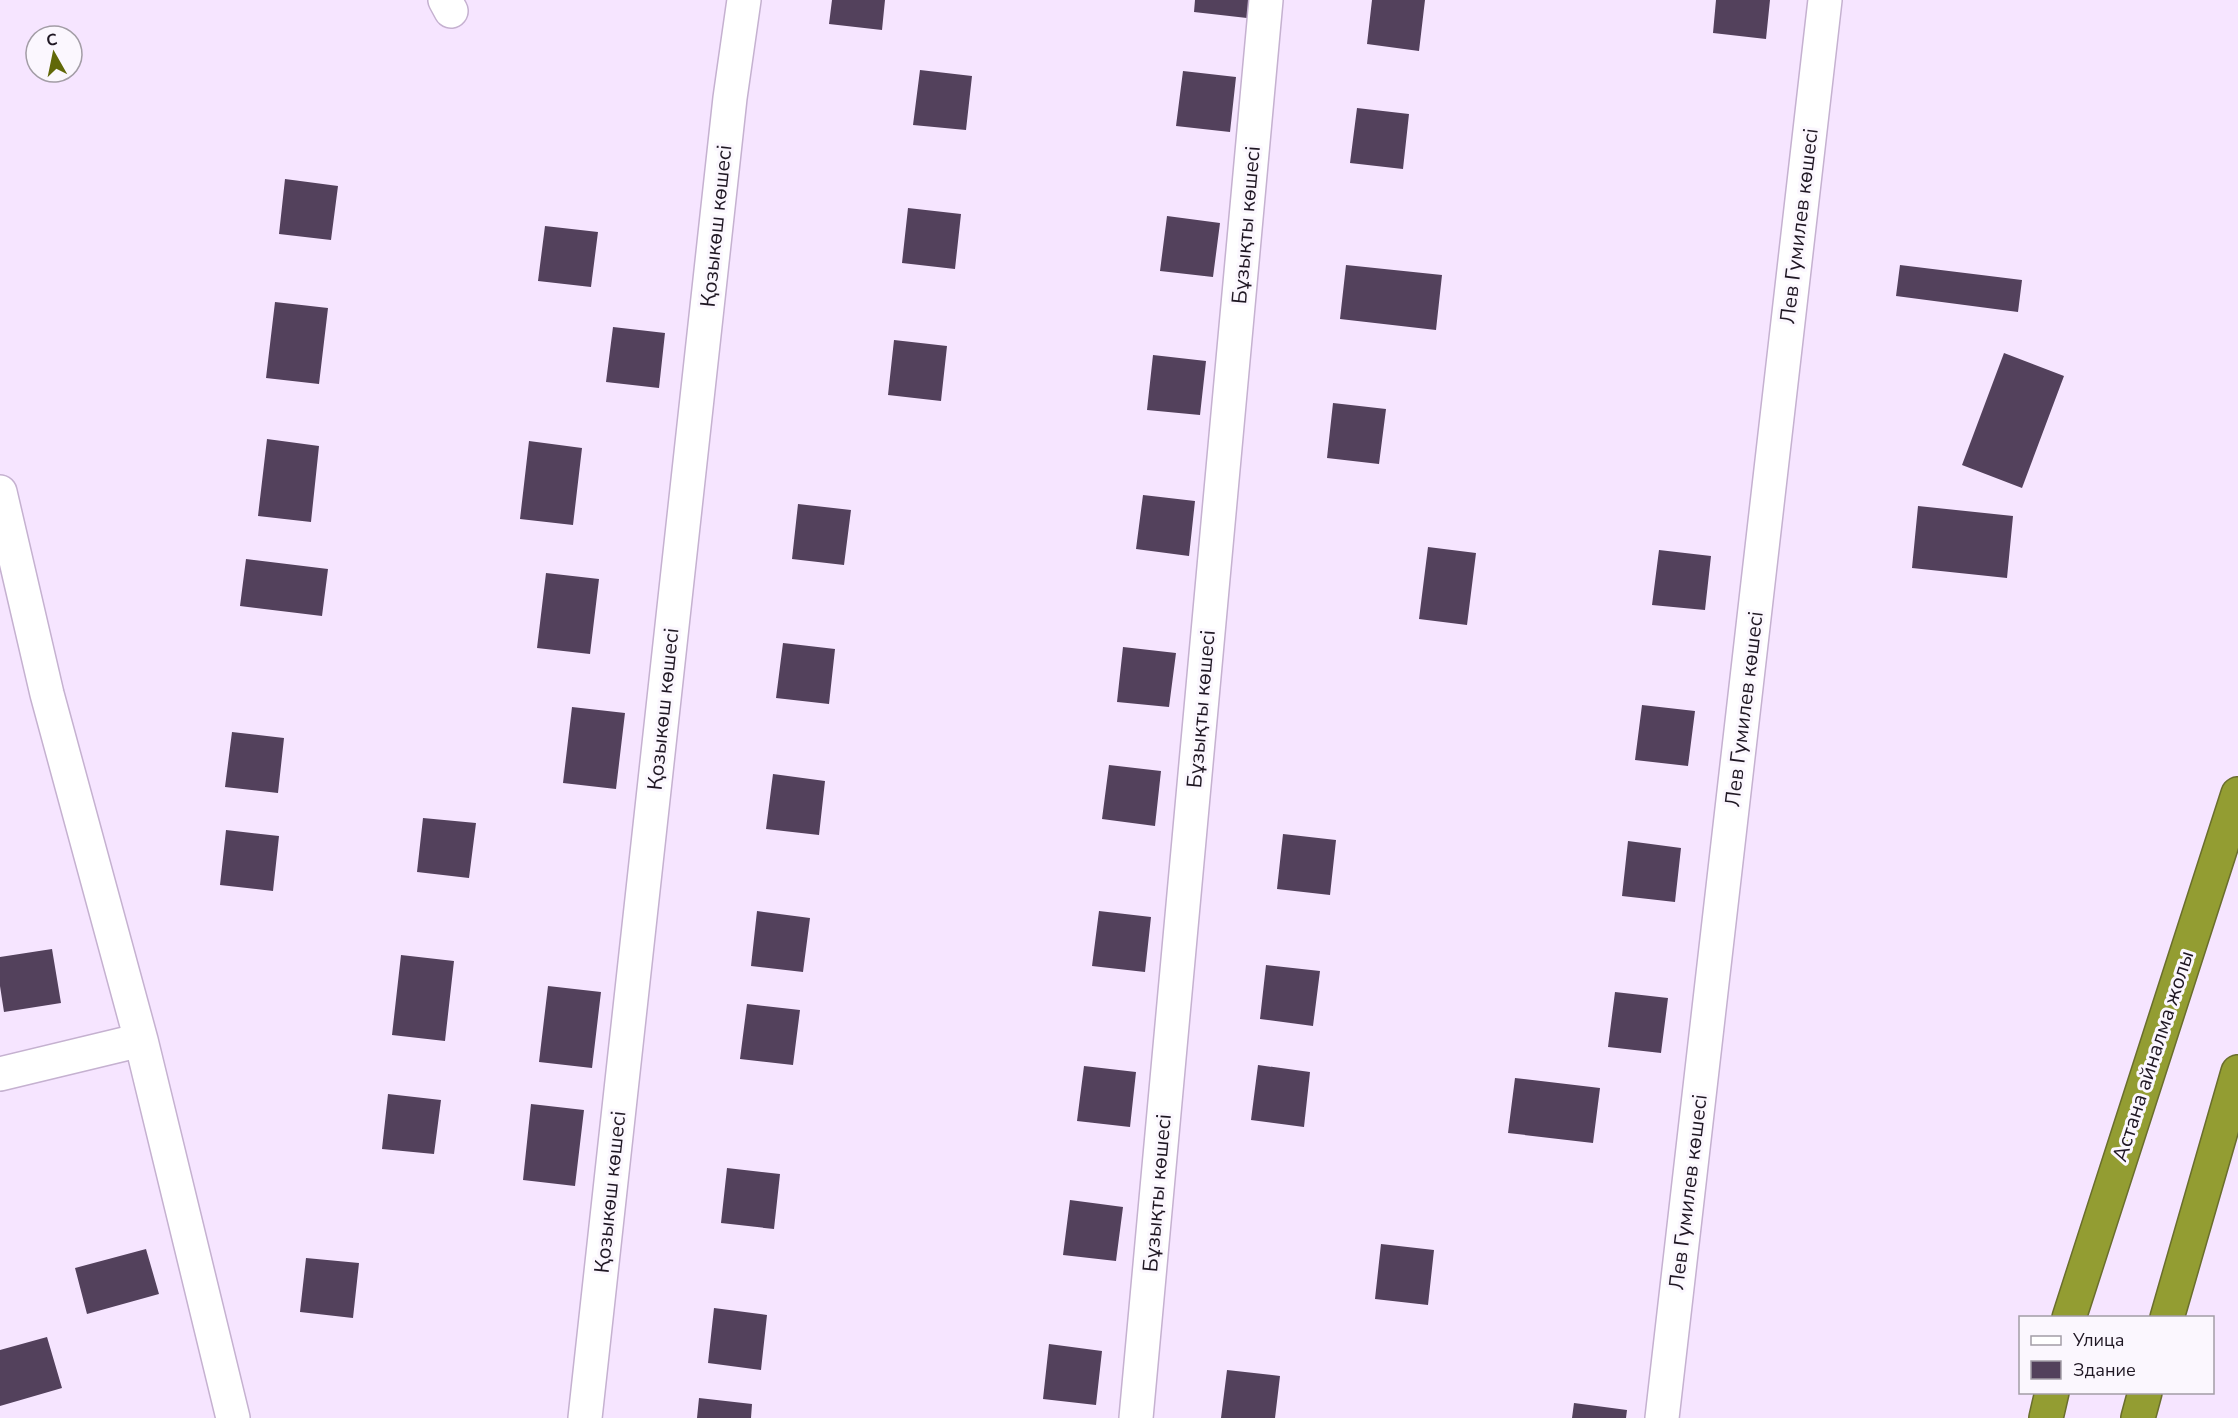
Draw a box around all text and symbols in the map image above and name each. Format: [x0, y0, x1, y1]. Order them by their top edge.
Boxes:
north arrow [24, 24, 84, 84]
text: С [45, 28, 59, 52]
street label: Лев Гумилев көшесі [1773, 127, 1825, 325]
street label: Қозыкөш көшесі [694, 144, 738, 308]
street label: Бұзықты көшесі [1225, 145, 1267, 305]
street label: Лев Гумилев көшесі [1718, 610, 1770, 808]
street label: Қозыкөш көшесі [641, 627, 685, 791]
street label: Бұзықты көшесі [1180, 629, 1222, 789]
street label: Астана айналма жолы [2106, 947, 2200, 1165]
street label: Лев Гумилев көшесі [1662, 1093, 1714, 1291]
street label: Қозыкөш көшесі [588, 1110, 632, 1274]
street label: Бұзықты көшесі [1136, 1113, 1178, 1273]
legend [2019, 1316, 2214, 1394]
text: Улица [2072, 1328, 2124, 1352]
text: Здание [2073, 1358, 2136, 1382]

